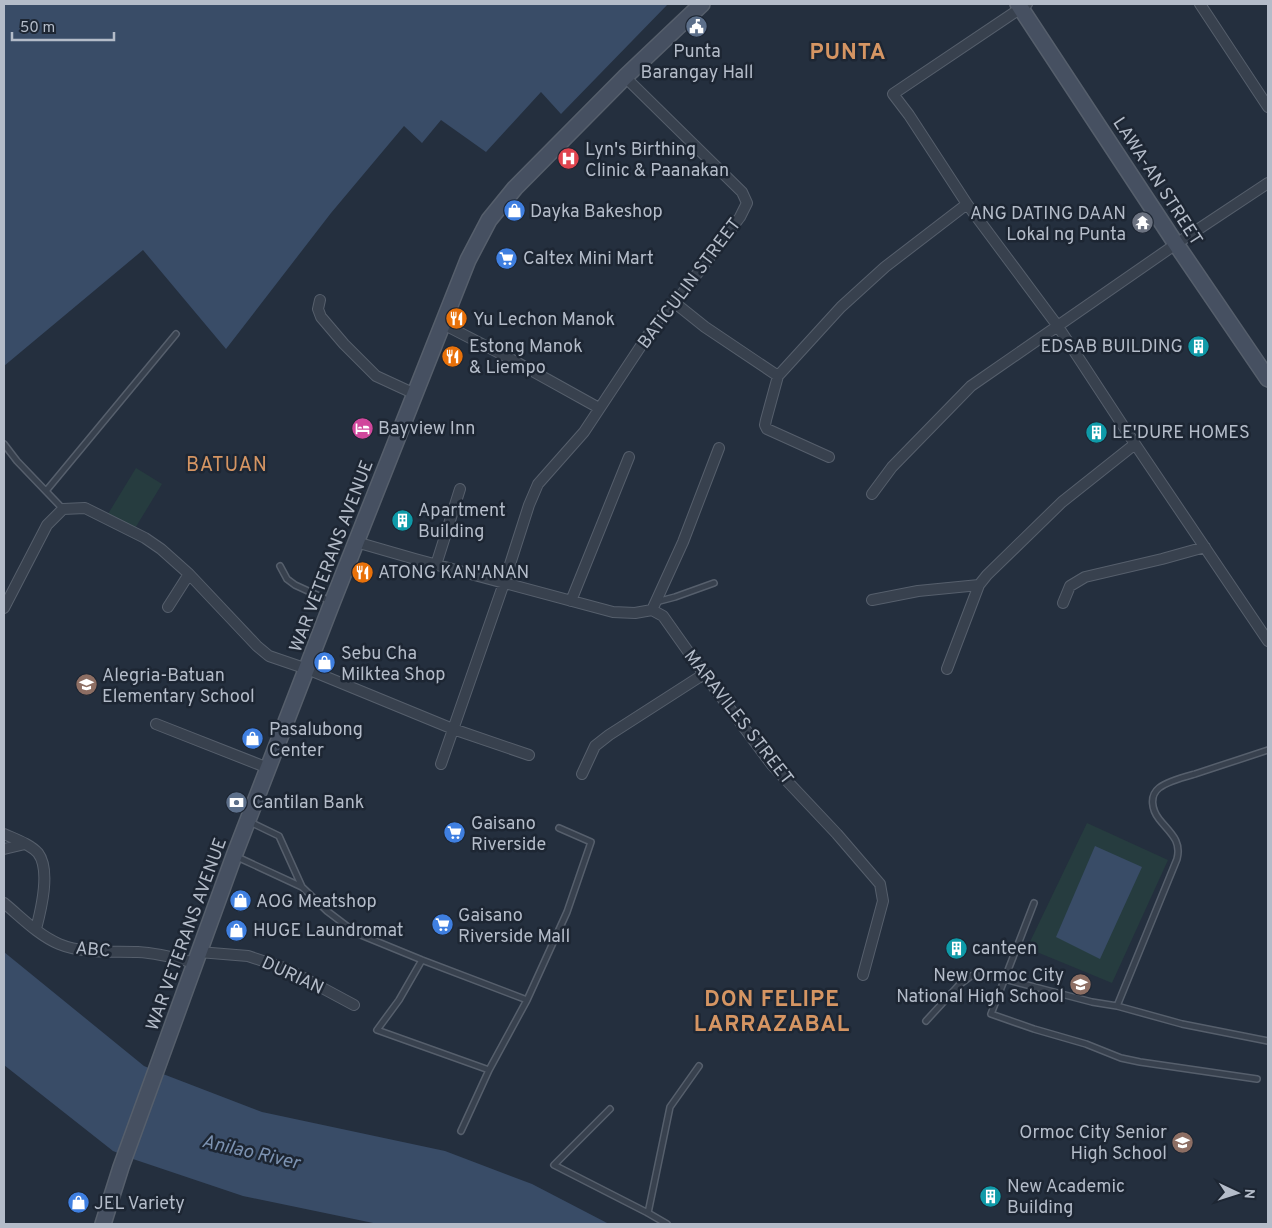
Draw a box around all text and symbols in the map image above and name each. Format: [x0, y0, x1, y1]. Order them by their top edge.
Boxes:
scale bar [12, 10, 115, 42]
public building icon: Punta Barangay Hall [685, 14, 709, 38]
text: 50 m [20, 19, 55, 38]
district label: PUNTA [809, 40, 887, 67]
place label: Punta Barangay Hall [641, 41, 753, 85]
street label: LAWA-AN STREET [1107, 113, 1207, 250]
place label: Lyn's Birthing Clinic & Paanakan [585, 139, 729, 183]
hospital icon: Lyn's Birthing Clinic & Paanakan [557, 147, 581, 171]
shop icon: Dayka Bakeshop [502, 199, 526, 223]
place label: Dayka Bakeshop [530, 201, 663, 224]
place label: ANG DATING DAAN Lokal ng Punta [970, 203, 1126, 247]
temple icon: ANG DATING DAAN Lokal ng Punta [1130, 211, 1154, 235]
street label: BATICULIN STREET [634, 214, 747, 354]
supermarket icon: Caltex Mini Mart [495, 246, 519, 270]
place label: Caltex Mini Mart [523, 248, 654, 271]
restaurant icon: Yu Lechon Manok [445, 307, 469, 331]
place label: Yu Lechon Manok [473, 309, 615, 332]
building icon: EDSAB BUILDING [1187, 334, 1211, 358]
place label: Estong Manok & Liempo [469, 336, 583, 380]
place label: EDSAB BUILDING [1040, 336, 1183, 359]
restaurant icon: Estong Manok & Liempo [441, 344, 465, 368]
hotel icon: Bayview Inn [350, 416, 374, 440]
place label: Bayview Inn [378, 418, 475, 441]
building icon: LE'DURE HOMES [1084, 420, 1108, 444]
place label: LE'DURE HOMES [1112, 422, 1250, 445]
district label: BATUAN [186, 453, 268, 479]
street label: WAR VETERANS AVENUE [285, 457, 380, 656]
place label: Apartment Building [418, 500, 506, 544]
building icon: Apartment Building [390, 508, 414, 532]
restaurant icon: ATONG KAN'ANAN [350, 560, 374, 584]
place label: ATONG KAN'ANAN [378, 562, 529, 585]
place label: Sebu Cha Milktea Shop [341, 643, 445, 687]
street label: MARAVILES STREET [678, 646, 798, 790]
shop icon: Sebu Cha Milktea Shop [313, 651, 337, 675]
place label: Alegria-Batuan Elementary School [102, 665, 255, 709]
school or university icon: Alegria-Batuan Elementary School [74, 673, 98, 697]
place label: Pasalubong Center [269, 719, 363, 763]
shop icon: Pasalubong Center [241, 727, 265, 751]
bank icon: Cantilan Bank [224, 790, 248, 814]
place label: Cantilan Bank [252, 792, 364, 815]
place label: Gaisano Riverside [471, 813, 546, 857]
supermarket icon: Gaisano Riverside [443, 821, 467, 845]
street label: WAR VETERANS AVENUE [142, 835, 233, 1034]
shop icon: AOG Meatshop [228, 889, 252, 913]
place label: AOG Meatshop [256, 891, 377, 914]
place label: Gaisano Riverside Mall [458, 905, 570, 949]
supermarket icon: Gaisano Riverside Mall [430, 913, 454, 937]
shop icon: HUGE Laundromat [225, 918, 249, 942]
place label: HUGE Laundromat [253, 920, 404, 943]
building icon: canteen [944, 936, 968, 960]
street label: ABC [74, 938, 111, 963]
place label: canteen [972, 938, 1037, 961]
street label: DURIAN [258, 952, 327, 1001]
place label: New Ormoc City National High School [896, 965, 1064, 1009]
school or university icon: New Ormoc City National High School [1068, 973, 1092, 997]
district label: DON FELIPE LARRAZABAL [694, 987, 850, 1039]
place label: Ormoc City Senior High School [1019, 1122, 1167, 1166]
water label: Anilao River [199, 1130, 303, 1176]
school or university icon: Ormoc City Senior High School [1171, 1130, 1195, 1154]
north arrow [1212, 1168, 1262, 1218]
place label: New Academic Building [1007, 1176, 1125, 1220]
building icon: New Academic Building [979, 1184, 1003, 1208]
text: N [1240, 1188, 1257, 1199]
shop icon: JEL Variety [66, 1191, 90, 1215]
place label: JEL Variety [94, 1193, 185, 1216]

